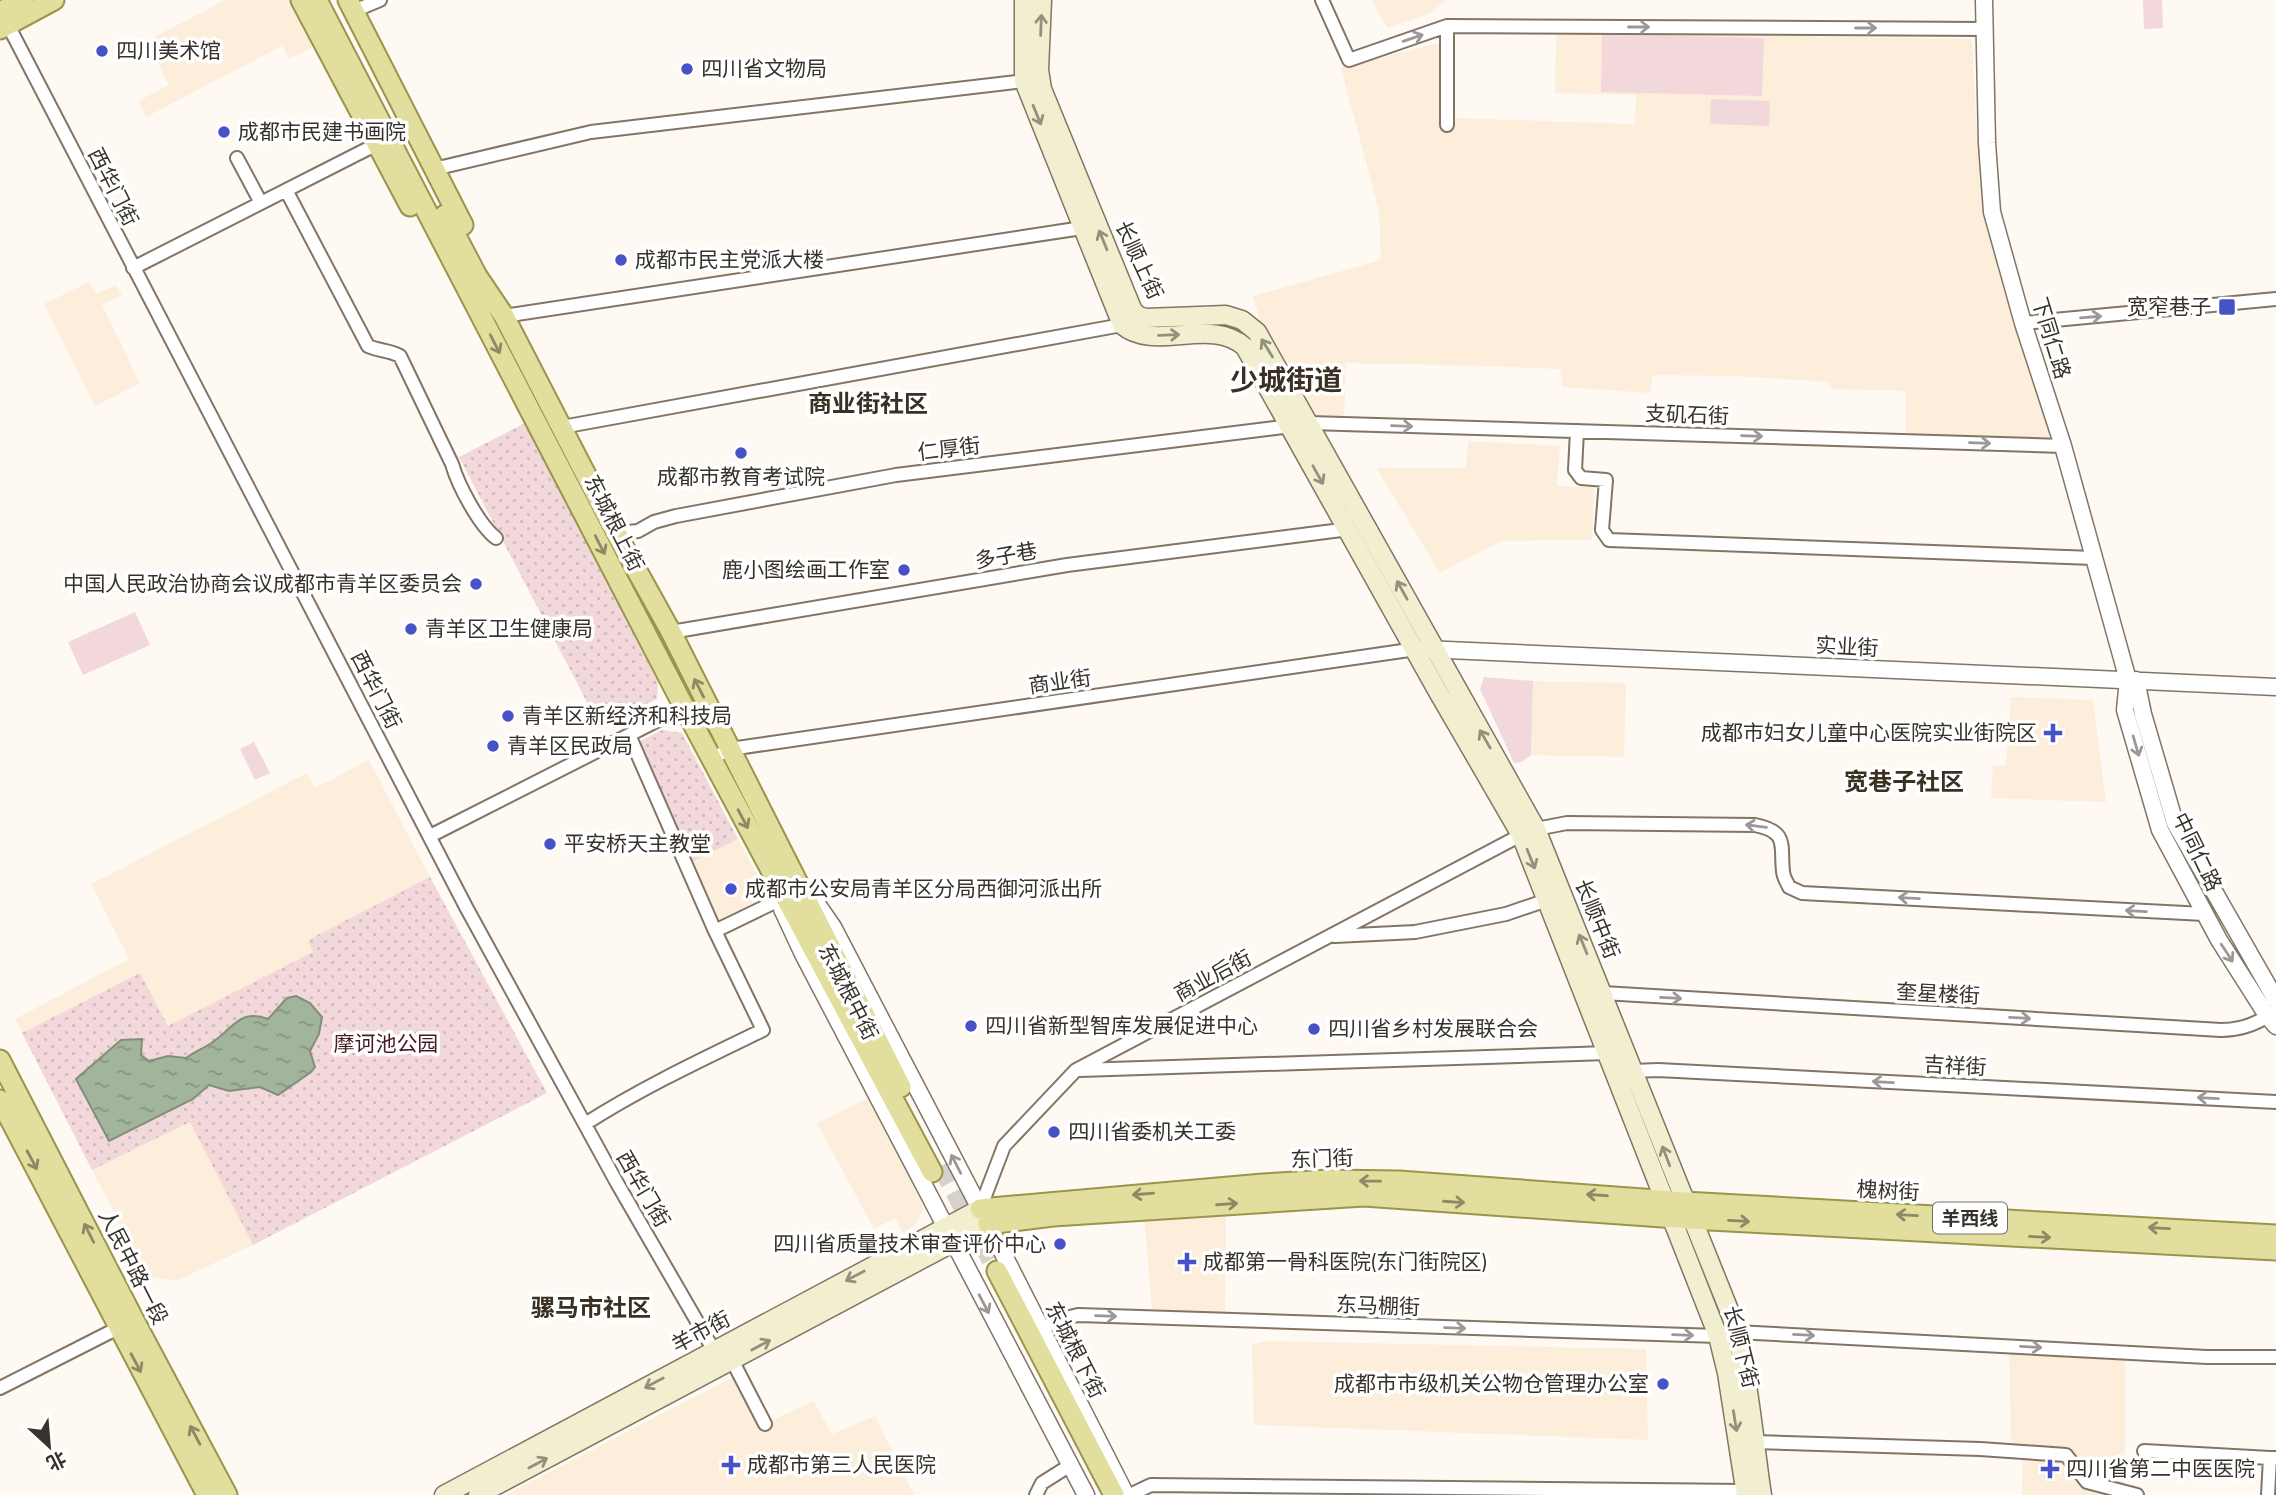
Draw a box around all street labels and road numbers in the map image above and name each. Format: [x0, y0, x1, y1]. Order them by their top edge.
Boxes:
street label: 西华门街 [81, 142, 147, 231]
street label: 长顺上街 [1108, 215, 1172, 304]
street label: 下同仁路 [2024, 293, 2080, 383]
street label: 支矶石街 [1645, 397, 1730, 431]
street label: 仁厚街 [916, 428, 982, 468]
street label: 东城根上街 [577, 469, 653, 577]
street label: 多子巷 [972, 534, 1040, 576]
street label: 实业街 [1815, 628, 1879, 664]
street label: 西华门街 [344, 645, 410, 734]
street label: 商业街 [1026, 661, 1093, 701]
street label: 中同仁路 [2165, 807, 2231, 896]
street label: 长顺中街 [1567, 874, 1628, 964]
street label: 东城根中街 [811, 938, 887, 1046]
street label: 商业后街 [1168, 941, 1257, 1009]
street label: 奎星楼街 [1895, 975, 1981, 1011]
street label: 吉祥街 [1923, 1047, 1987, 1083]
street label: 东门街 [1290, 1141, 1354, 1175]
street label: 西华门街 [609, 1144, 679, 1233]
street label: 槐树街 [1856, 1172, 1920, 1208]
road number: 羊西线 [1933, 1202, 2007, 1234]
street label: 人民中路一段 [91, 1203, 177, 1330]
street label: 东马棚街 [1336, 1288, 1421, 1322]
street label: 东城根下街 [1038, 1296, 1114, 1404]
street label: 羊市街 [665, 1302, 736, 1360]
street label: 长顺下街 [1716, 1302, 1768, 1391]

